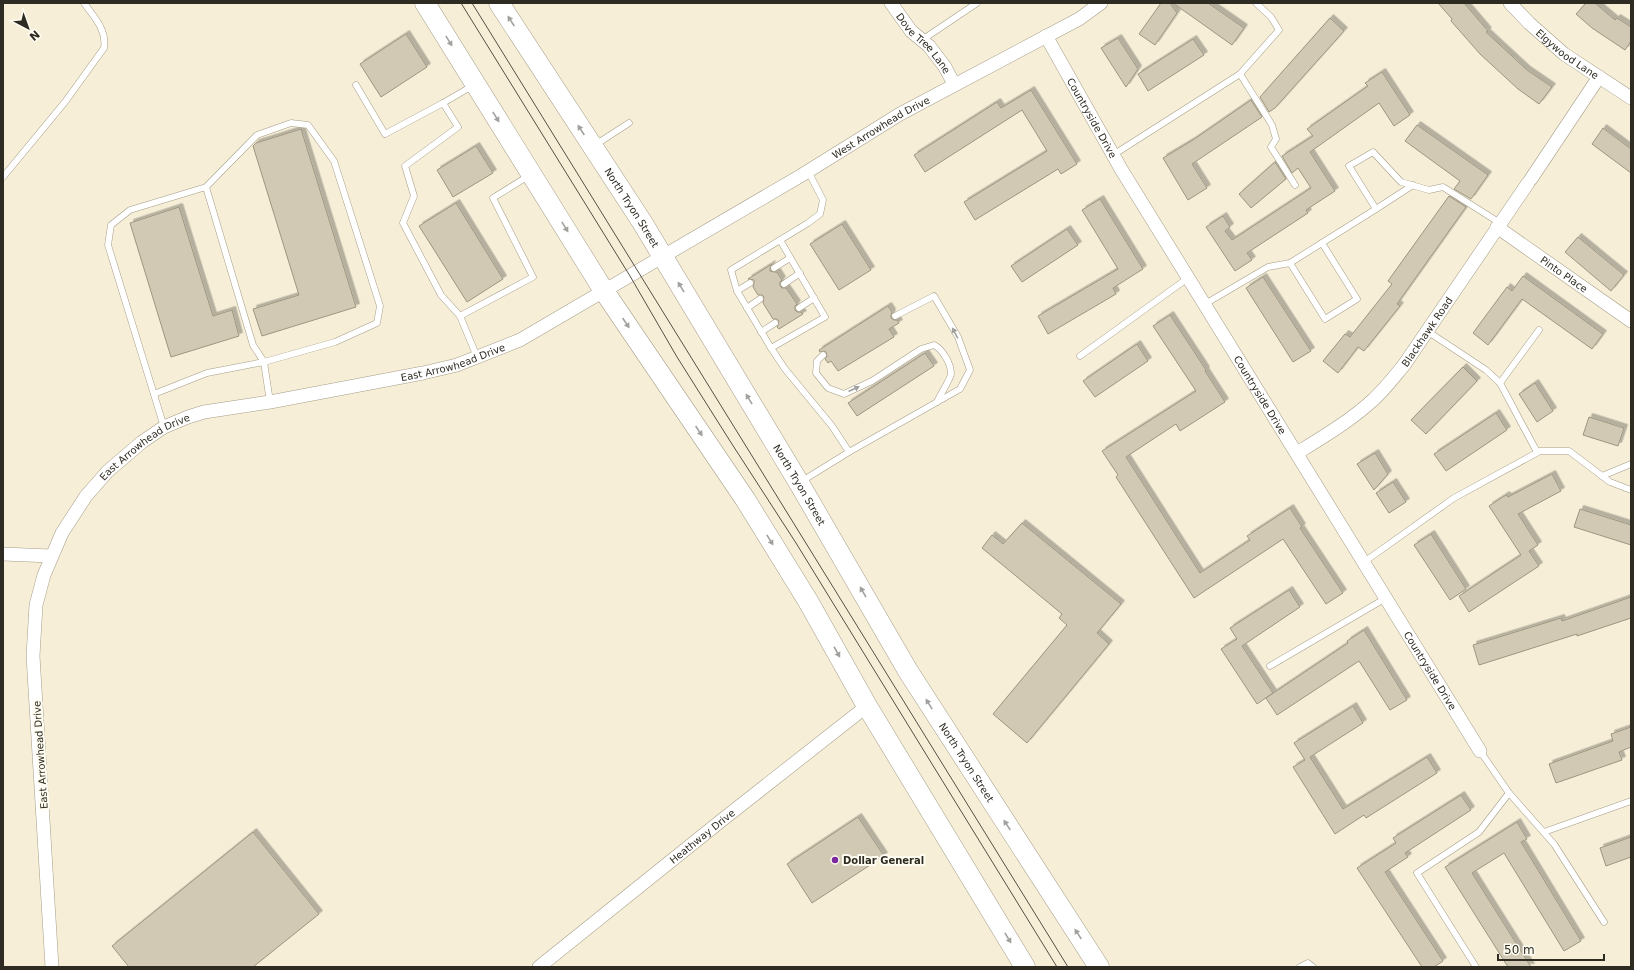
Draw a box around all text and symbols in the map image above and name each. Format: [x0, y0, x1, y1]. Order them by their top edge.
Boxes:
north arrow [8, 8, 48, 48]
street label: Dove Tree Lane [894, 11, 952, 75]
one-way arrow [507, 15, 514, 27]
text: N [26, 27, 42, 43]
street label: Elgywood Lane [1534, 27, 1601, 81]
one-way arrow [445, 36, 452, 47]
street label: Countryside Drive [1065, 76, 1119, 160]
street label: West Arrowhead Drive [830, 94, 932, 161]
one-way arrow [492, 112, 500, 122]
one-way arrow [577, 125, 585, 135]
street label: North Tryon Street [602, 166, 661, 250]
one-way arrow [561, 222, 568, 233]
street label: Pinto Place [1538, 254, 1589, 295]
one-way arrow [678, 281, 685, 293]
street label: Blackhawk Road [1400, 295, 1455, 369]
one-way arrow [622, 318, 630, 329]
one-way arrow [952, 328, 959, 339]
street label: East Arrowhead Drive [400, 342, 507, 383]
street label: Countryside Drive [1232, 354, 1288, 436]
one-way arrow [849, 386, 860, 392]
one-way arrow [745, 393, 752, 405]
street label: East Arrowhead Drive [98, 412, 191, 483]
one-way arrow [695, 426, 703, 436]
street label: North Tryon Street [771, 443, 827, 527]
one-way arrow [767, 534, 774, 546]
one-way arrow [859, 586, 866, 598]
street label: Countryside Drive [1402, 630, 1458, 712]
one-way arrow [833, 646, 840, 658]
one-way arrow [926, 698, 933, 710]
street label: East Arrowhead Drive [31, 700, 50, 809]
street label: North Tryon Street [937, 721, 996, 804]
street label: Heathway Drive [668, 807, 737, 866]
one-way arrow [1003, 820, 1011, 830]
marker: Dollar General [830, 855, 840, 865]
place label: Dollar General [843, 855, 924, 866]
one-way arrow [1074, 929, 1082, 939]
one-way arrow [1004, 932, 1011, 944]
scale bar [1498, 936, 1604, 962]
text: 50 m [1504, 943, 1535, 957]

